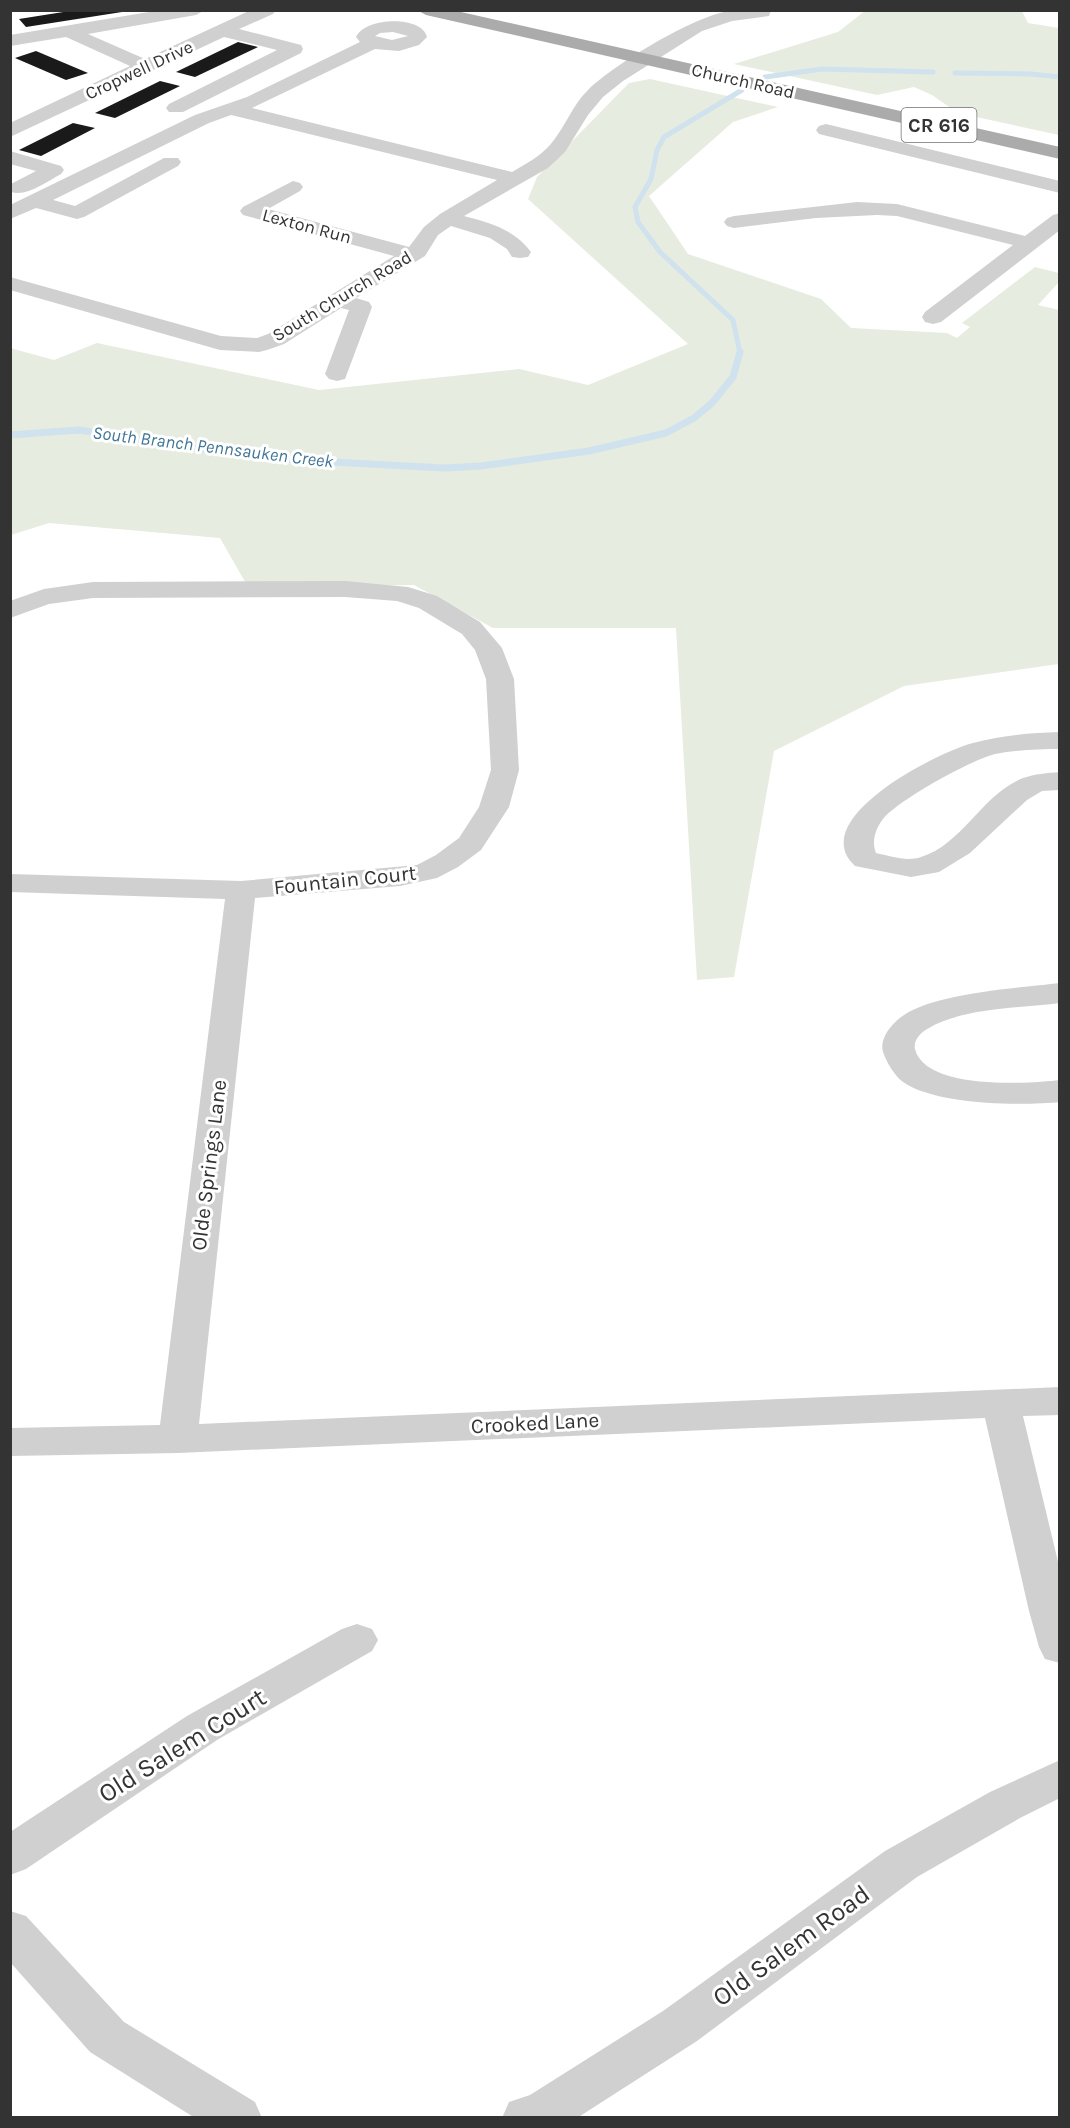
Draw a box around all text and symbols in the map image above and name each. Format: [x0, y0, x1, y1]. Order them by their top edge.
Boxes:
street label: Cropwell Drive [82, 35, 196, 105]
street label: Church Road [689, 58, 797, 104]
road number: CR 616 [902, 108, 976, 142]
street label: Lexton Run [260, 204, 354, 248]
street label: South Church Road [268, 246, 416, 346]
water label: South Branch Pennsauken Creek [91, 421, 336, 473]
street label: Fountain Court [273, 861, 418, 899]
street label: Olde Springs Lane [187, 1078, 231, 1252]
street label: Crooked Lane [470, 1408, 600, 1438]
street label: Old Salem Court [93, 1681, 272, 1809]
street label: Old Salem Road [707, 1878, 876, 2013]

